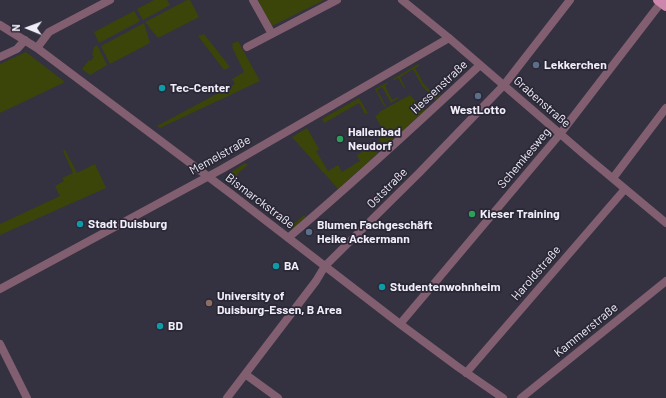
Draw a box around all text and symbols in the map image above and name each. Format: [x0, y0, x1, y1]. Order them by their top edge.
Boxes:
north arrow [8, 8, 48, 48]
text: N [9, 24, 22, 32]
street label: Hessenstraße [408, 57, 470, 117]
place label: Lekkerchen [544, 58, 607, 72]
marker: Lekkerchen [531, 60, 541, 70]
street label: Grabenstraße [511, 73, 573, 131]
place label: Tec-Center [170, 81, 230, 95]
marker: Tec-Center [157, 83, 167, 93]
marker: WestLotto [473, 91, 483, 101]
place label: WestLotto [450, 103, 506, 117]
place label: Hallenbad Neudorf [348, 125, 401, 153]
street label: Schemkesweg [494, 125, 554, 191]
street label: Memelstraße [187, 132, 253, 178]
marker: Hallenbad Neudorf [335, 134, 345, 144]
street label: Oststraße [364, 165, 410, 211]
street label: Bismarckstraße [223, 170, 297, 232]
place label: Kieser Training [480, 207, 560, 221]
marker: Kieser Training [467, 209, 477, 219]
place label: Stadt Duisburg [88, 217, 167, 231]
place label: Blumen Fachgeschäft Heike Ackermann [317, 218, 433, 246]
marker: Stadt Duisburg [75, 219, 85, 229]
marker: Blumen Fachgeschäft Heike Ackermann [304, 227, 314, 237]
street label: Haroldstraße [508, 243, 564, 303]
place label: BA [284, 259, 299, 273]
marker: BA [271, 261, 281, 271]
place label: Studentenwohnheim [390, 280, 500, 294]
marker: Studentenwohnheim [377, 282, 387, 292]
place label: University of Duisburg-Essen, B Area [217, 289, 342, 317]
marker: University of Duisburg-Essen, B Area [204, 298, 214, 308]
street label: Kammerstraße [551, 300, 621, 360]
place label: BD [168, 319, 183, 333]
marker: BD [155, 321, 165, 331]

